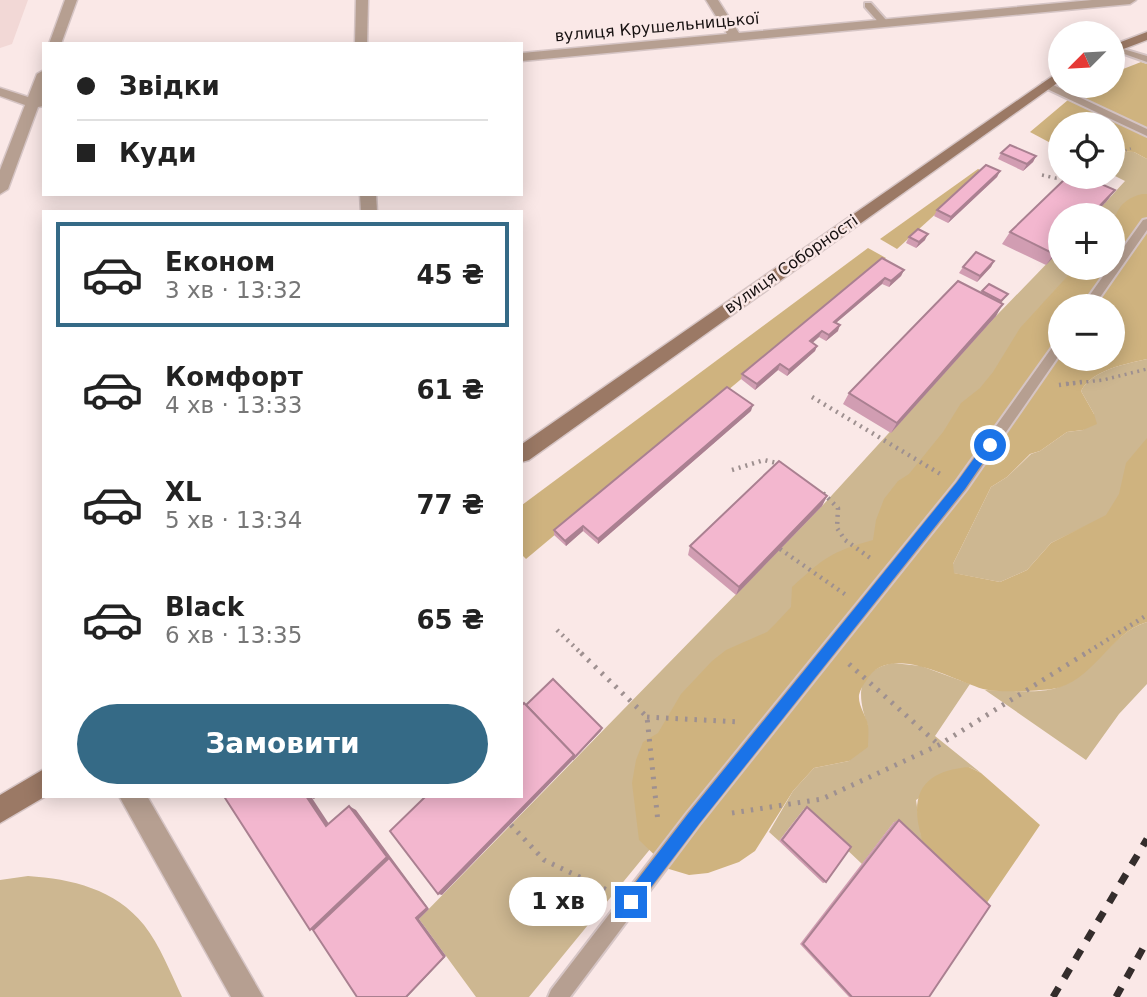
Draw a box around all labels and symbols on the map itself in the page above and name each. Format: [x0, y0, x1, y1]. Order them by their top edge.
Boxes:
street label: вулиця Крушельницької [554, 9, 761, 45]
north arrow [1048, 21, 1125, 98]
street label: вулиця Соборності [721, 211, 861, 317]
route start [974, 429, 1006, 461]
callout: 1 хв [508, 878, 606, 926]
route end [615, 886, 647, 918]

